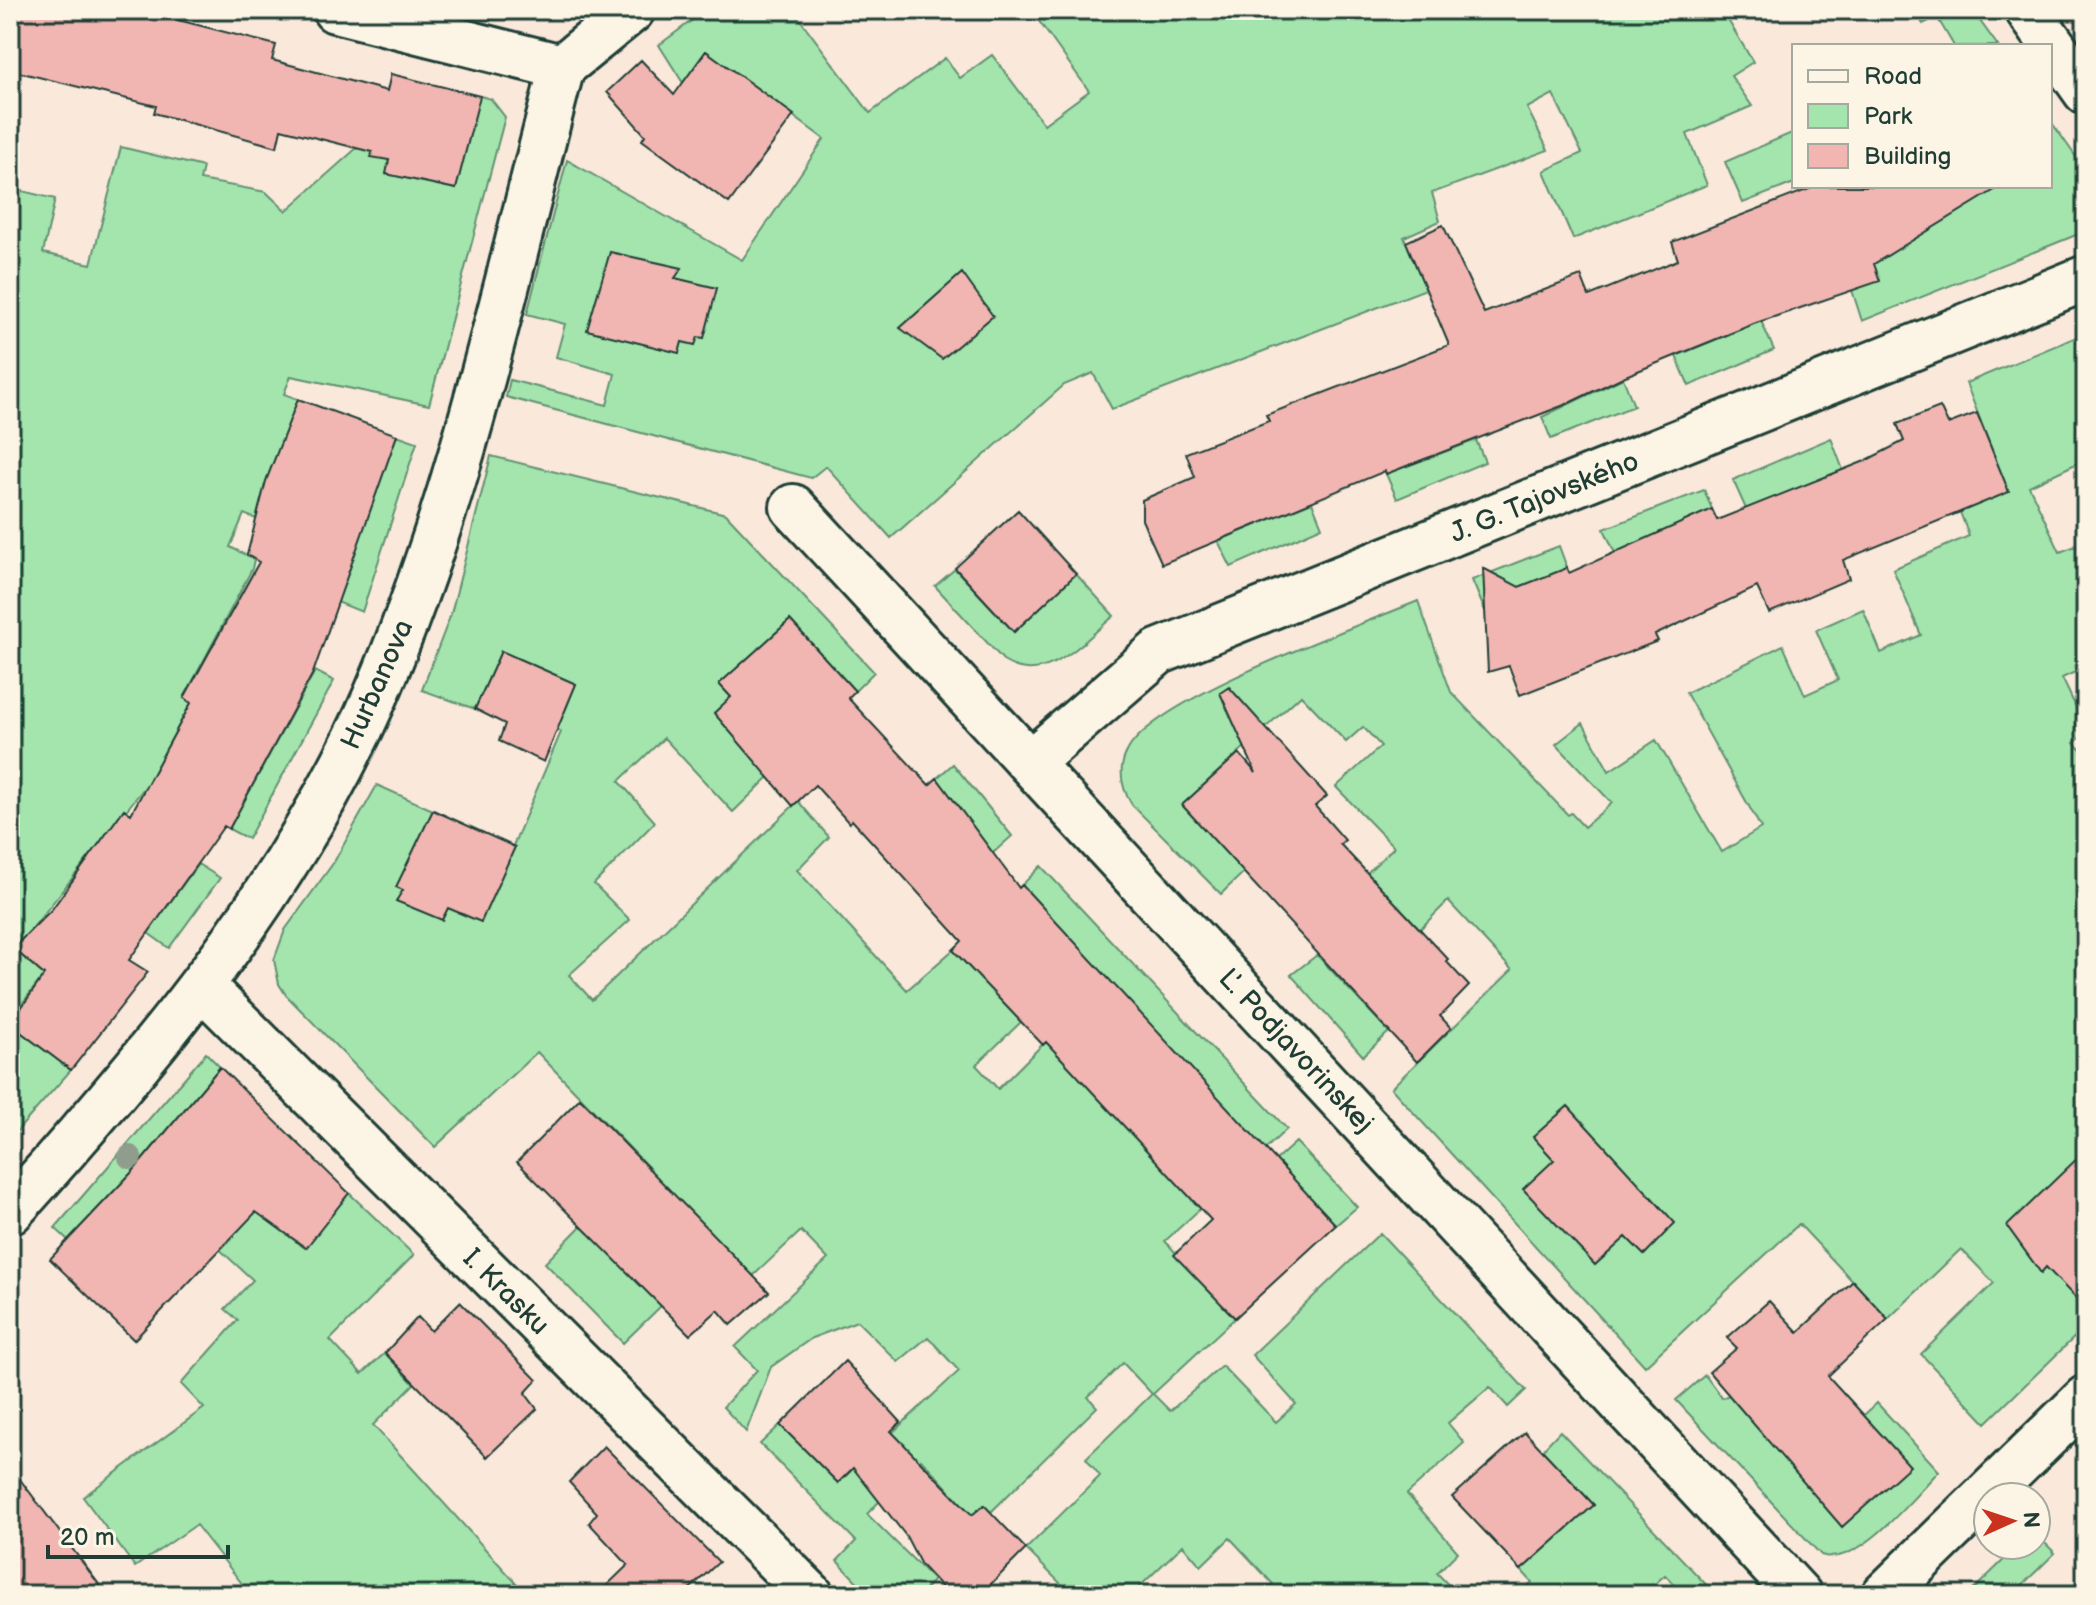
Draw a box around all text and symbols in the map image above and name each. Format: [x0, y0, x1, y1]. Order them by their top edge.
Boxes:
legend [1792, 44, 2052, 188]
text: Road [1864, 62, 1922, 91]
text: Park [1864, 102, 1912, 131]
text: Building [1864, 142, 1951, 171]
street label: J. G. Tajovského [1445, 445, 1644, 550]
street label: Hurbanova [334, 615, 421, 754]
street label: Ľ. Podjavorinskej [1212, 962, 1380, 1140]
street label: I. Krasku [456, 1242, 556, 1342]
north arrow [1972, 1481, 2052, 1561]
scale bar [48, 1509, 228, 1559]
text: N [2017, 1511, 2044, 1529]
text: 20 m [60, 1523, 115, 1552]

